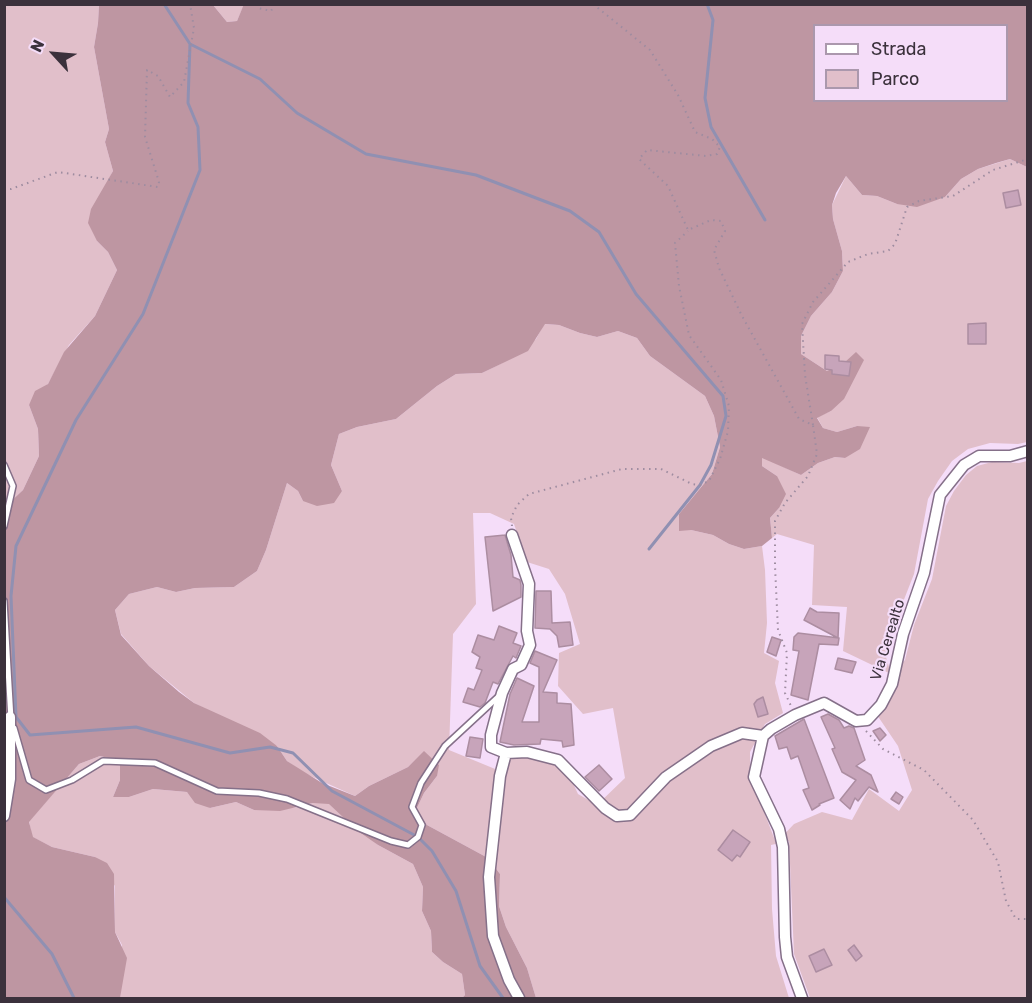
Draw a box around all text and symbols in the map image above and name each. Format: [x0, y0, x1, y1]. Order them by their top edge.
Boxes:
north arrow [24, 24, 84, 84]
legend [813, 24, 1008, 102]
text: N [26, 37, 48, 55]
text: Strada [871, 38, 927, 60]
text: Parco [871, 68, 919, 90]
street label: Via Cerealto [867, 597, 909, 683]

